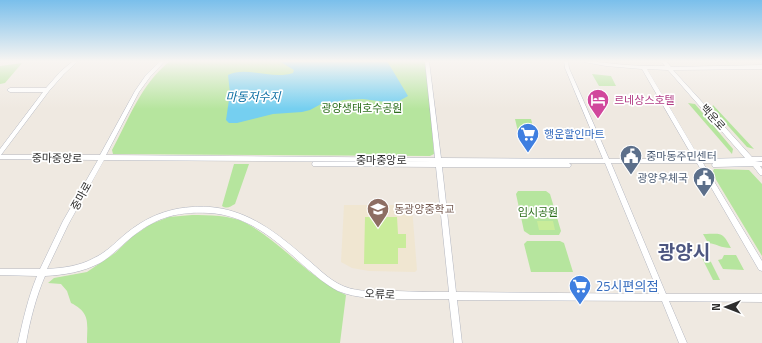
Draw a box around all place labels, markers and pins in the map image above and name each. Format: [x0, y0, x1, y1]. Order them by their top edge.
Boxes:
hotel icon: 르네상스호텔 [585, 87, 611, 120]
place label: 르네상스호텔 [614, 92, 675, 108]
supermarket icon: 행운할인마트 [515, 121, 541, 154]
place label: 행운할인마트 [544, 126, 605, 142]
public building icon: 중마동주민센터 [618, 143, 644, 176]
place label: 중마동주민센터 [646, 148, 717, 164]
public building icon: 광양우체국 [691, 165, 717, 198]
place label: 광양우체국 [637, 170, 688, 186]
school or university icon: 동광양중학교 [365, 196, 391, 229]
place label: 동광양중학교 [394, 201, 455, 217]
supermarket icon: 25시편의점 [567, 273, 593, 306]
place label: 25시편의점 [596, 276, 658, 296]

